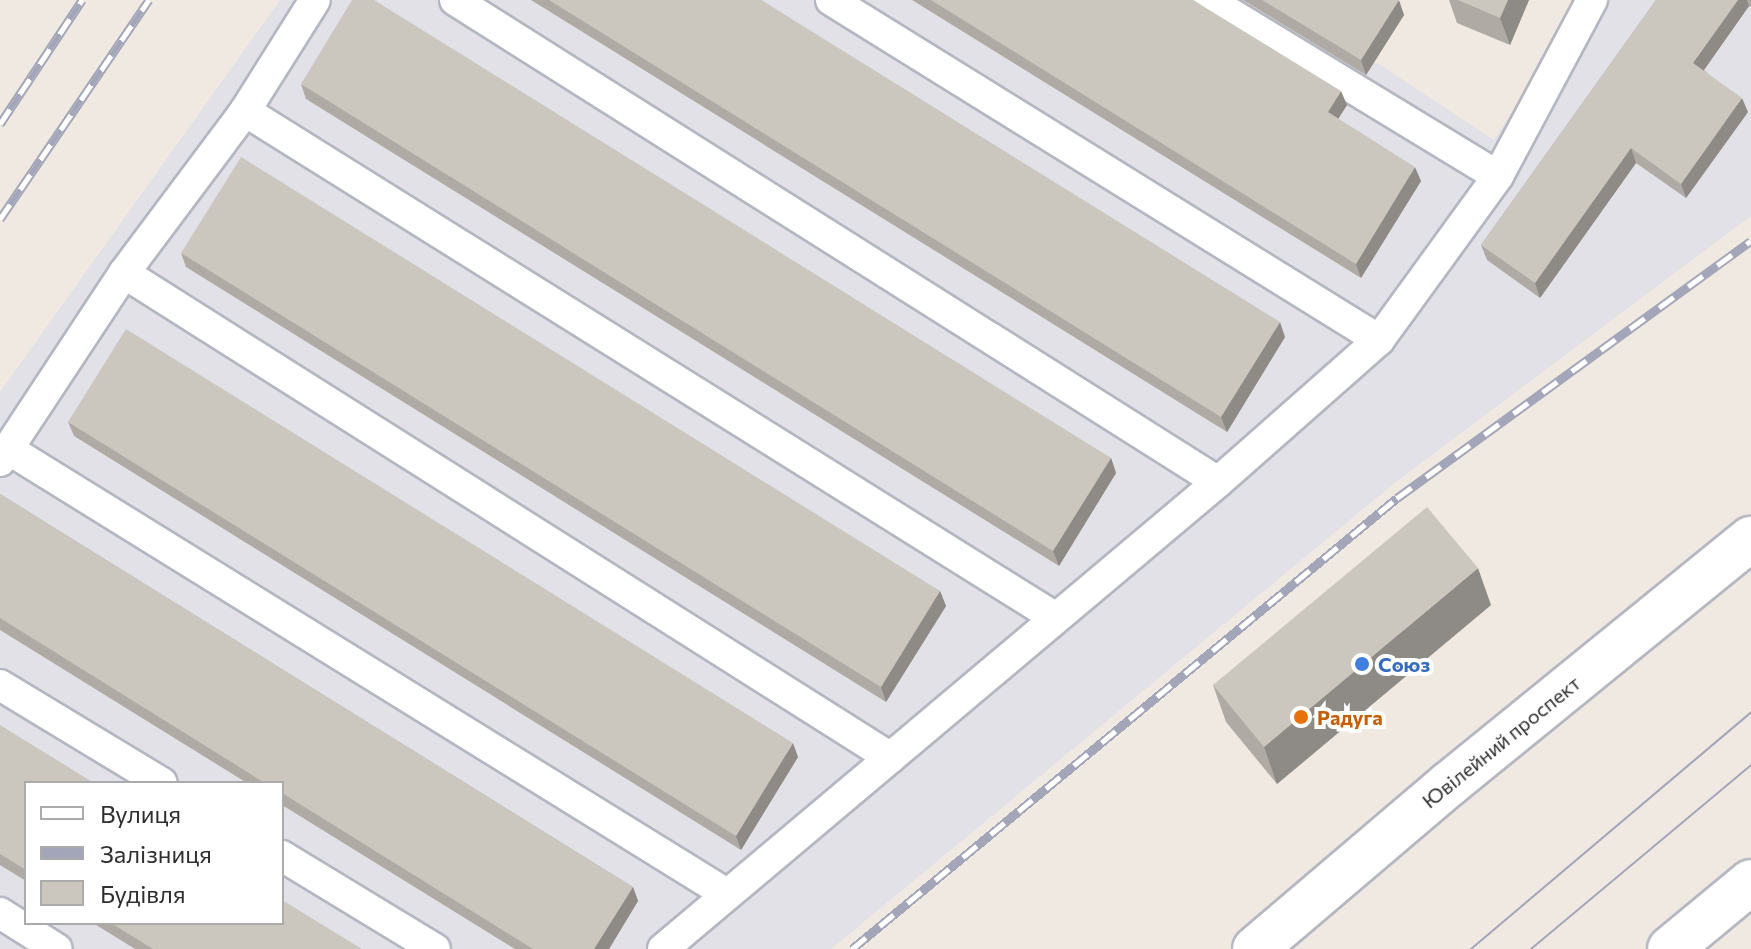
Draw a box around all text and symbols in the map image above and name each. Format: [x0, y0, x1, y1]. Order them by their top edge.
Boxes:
place label: Союз [1378, 652, 1430, 676]
marker: Союз [1353, 655, 1371, 673]
street label: Ювілейний проспект [1417, 671, 1585, 813]
place label: Радуга [1317, 705, 1383, 729]
marker: Радуга [1292, 708, 1310, 726]
legend [24, 781, 284, 925]
text: Вулиця [100, 799, 181, 828]
text: Залізниця [100, 839, 212, 868]
text: Будівля [100, 879, 186, 908]

